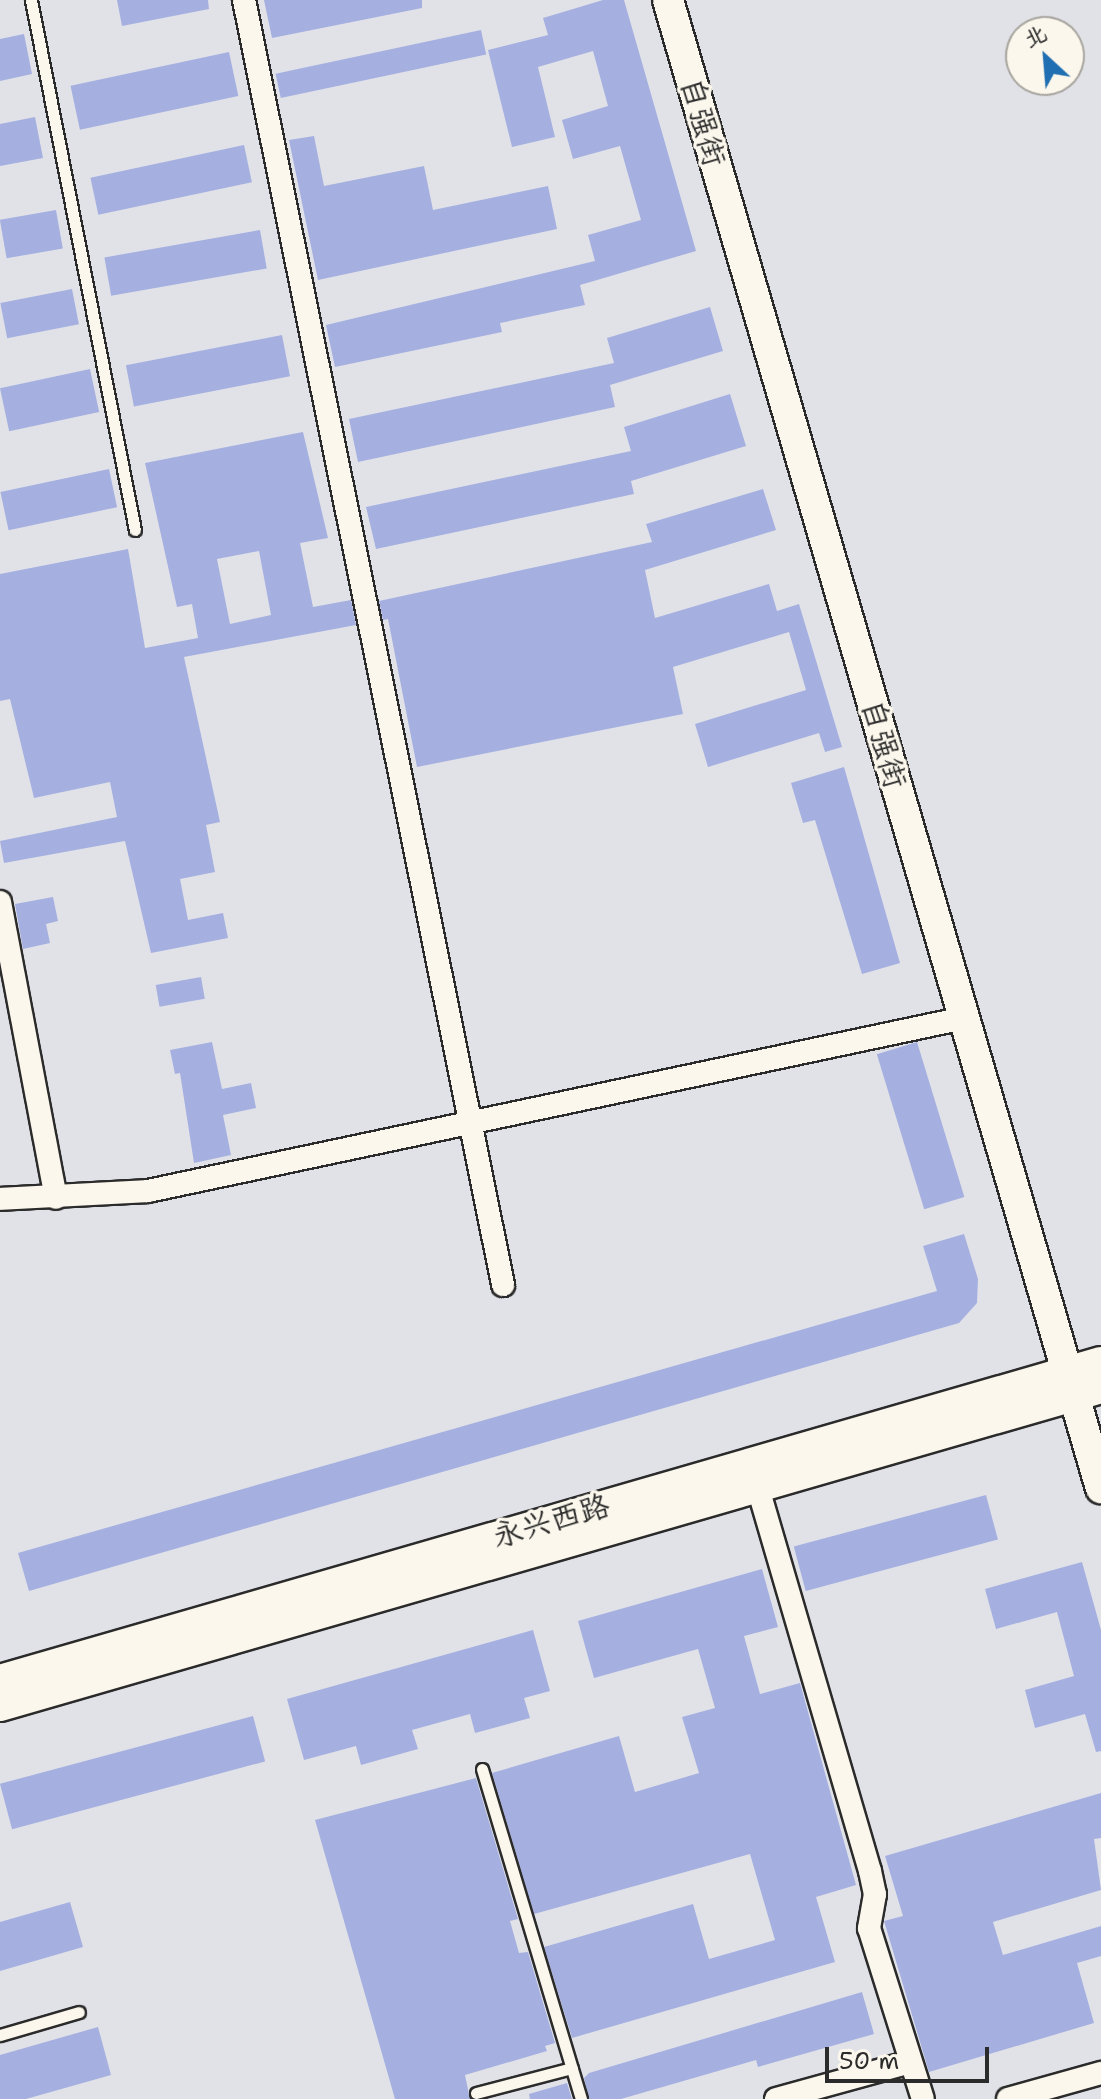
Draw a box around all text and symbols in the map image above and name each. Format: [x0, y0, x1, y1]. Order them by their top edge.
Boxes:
north arrow [1005, 16, 1085, 96]
text: 北 [1019, 18, 1051, 54]
street label: 自强街 [673, 74, 733, 170]
street label: 自强街 [854, 696, 914, 792]
street label: 永兴西路 [488, 1487, 614, 1555]
scale bar [829, 2031, 993, 2081]
text: 50 m [839, 2045, 899, 2077]

